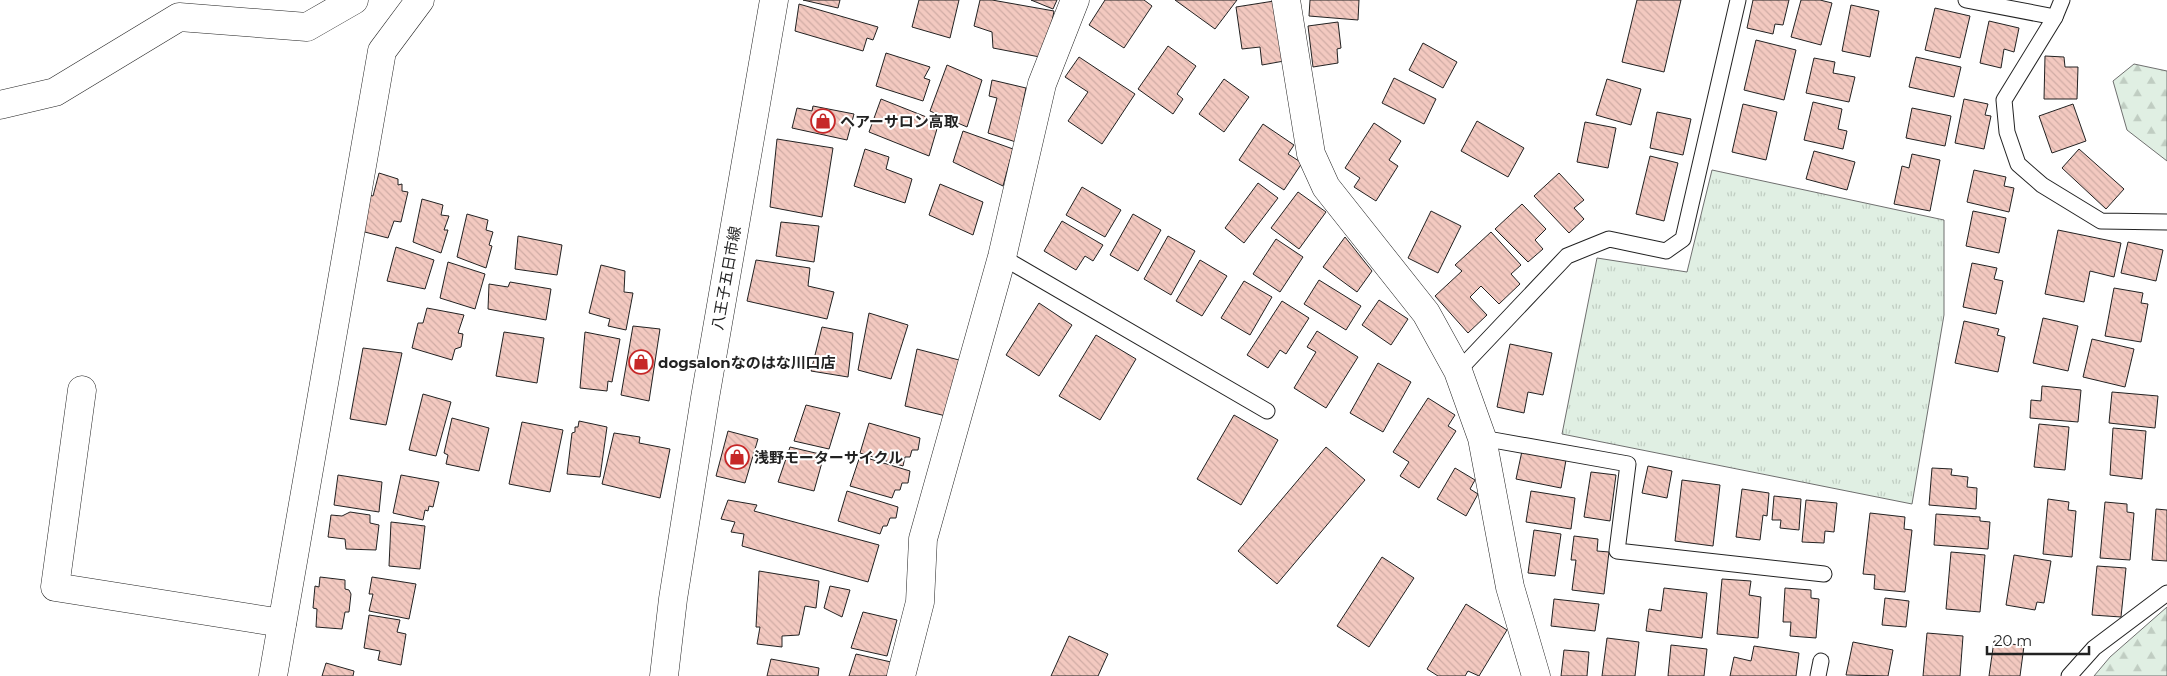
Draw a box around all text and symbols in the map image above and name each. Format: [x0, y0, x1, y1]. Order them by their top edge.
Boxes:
shop icon: ヘアーサロン高取 [810, 108, 836, 134]
place label: ヘアーサロン高取 [840, 112, 959, 131]
street label: 八王子五日市線 [708, 225, 744, 331]
shop icon: dogsalonなのはな川口店 [628, 349, 654, 375]
place label: dogsalonなのはな川口店 [658, 353, 836, 372]
shop icon: 浅野モーターサイクル [724, 444, 750, 470]
place label: 浅野モーターサイクル [754, 448, 903, 467]
scale bar [1987, 624, 2090, 656]
text: 20 m [1994, 631, 2032, 650]

